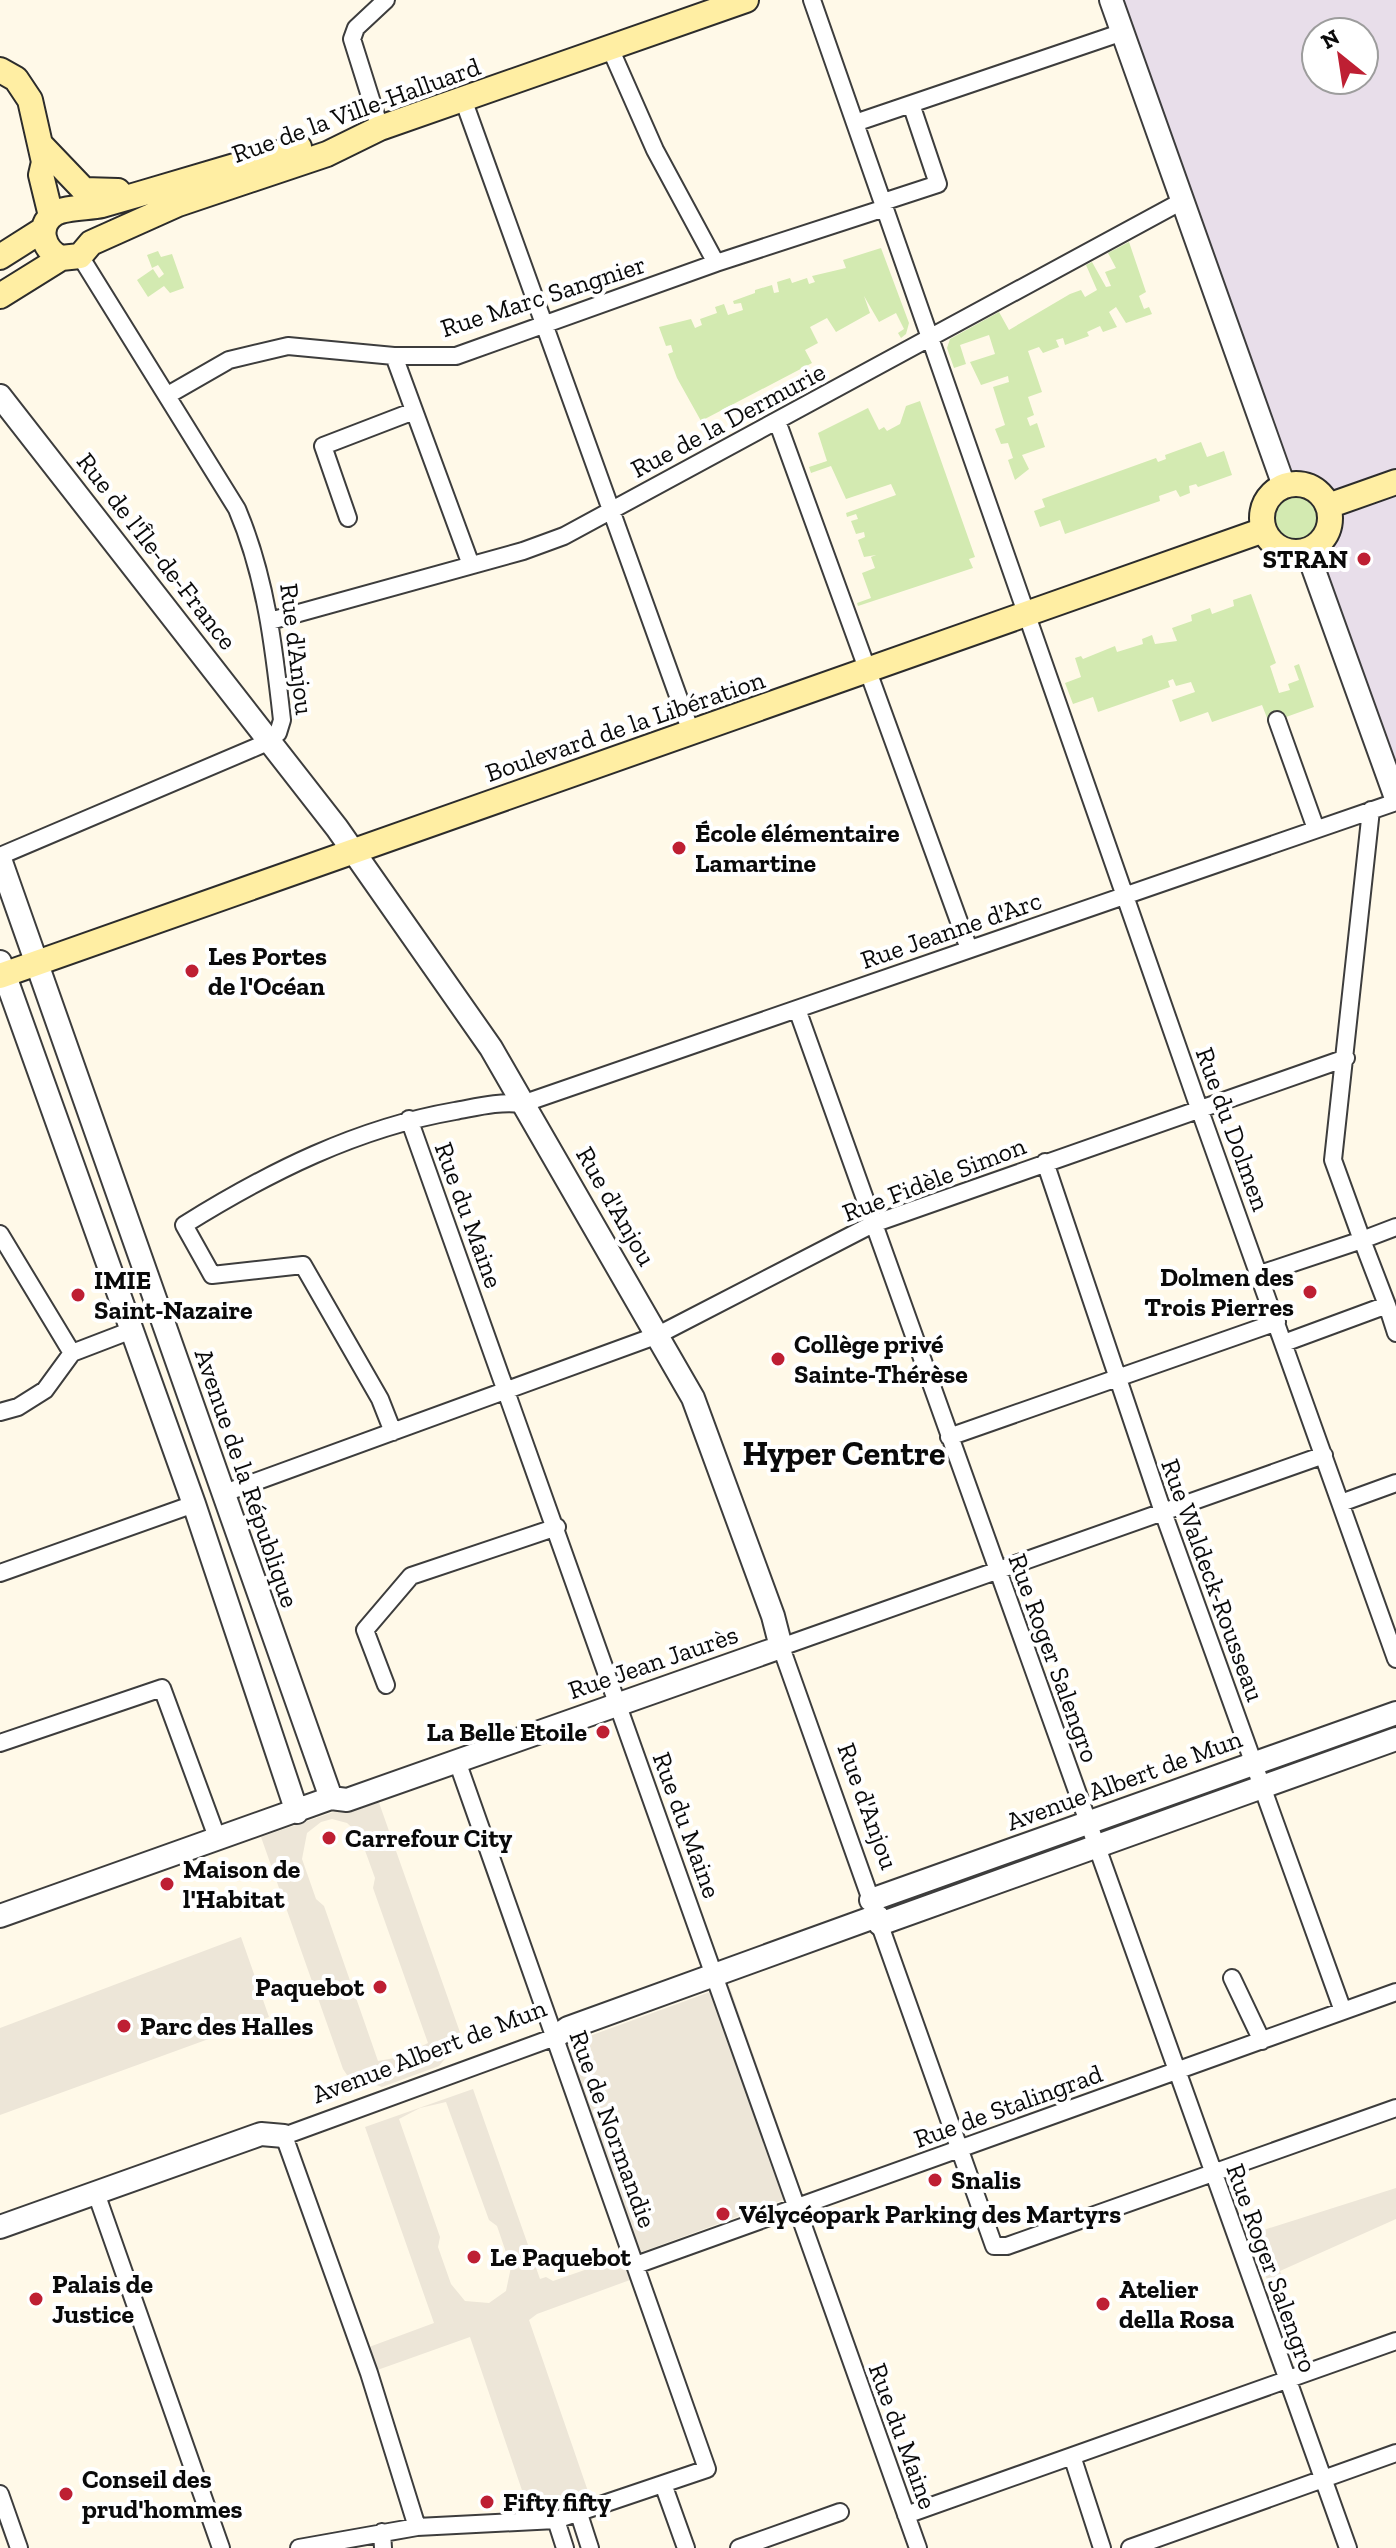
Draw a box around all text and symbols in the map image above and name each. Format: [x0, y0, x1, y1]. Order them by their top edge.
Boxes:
north arrow [1300, 16, 1380, 96]
text: N [1316, 23, 1344, 55]
street label: Rue de la Ville-Halluard [228, 50, 484, 170]
street label: Rue Marc Sangnier [436, 248, 650, 344]
street label: Rue de la Dermurie [625, 355, 831, 485]
street label: Rue de l'Île-de-France [70, 446, 244, 656]
place label: STRAN [1262, 543, 1348, 575]
marker: STRAN [1355, 550, 1373, 568]
street label: Rue d'Anjou [273, 581, 321, 717]
street label: Boulevard de la Libération [481, 663, 769, 789]
place label: École élémentaire Lamartine [695, 817, 900, 879]
marker: École élémentaire Lamartine [670, 839, 688, 857]
street label: Rue Jeanne d'Arc [856, 884, 1046, 976]
place label: Les Portes de l'Océan [208, 940, 327, 1002]
marker: Les Portes de l'Océan [183, 962, 201, 980]
street label: Rue du Dolmen [1189, 1043, 1277, 1215]
street label: Rue Fidèle Simon [838, 1129, 1030, 1229]
street label: Rue du Maine [428, 1138, 510, 1292]
street label: Rue d'Anjou [569, 1141, 663, 1272]
place label: Dolmen des Trois Pierres [1144, 1261, 1294, 1323]
place label: IMIE Saint-Nazaire [94, 1264, 253, 1326]
marker: Dolmen des Trois Pierres [1301, 1283, 1319, 1301]
marker: IMIE Saint-Nazaire [69, 1286, 87, 1304]
place label: Collège privé Sainte-Thérèse [794, 1328, 968, 1390]
street label: Avenue de la République [188, 1344, 306, 1612]
marker: Collège privé Sainte-Thérèse [769, 1350, 787, 1368]
district label: Hyper Centre [743, 1433, 945, 1474]
street label: Rue Waldeck-Rousseau [1154, 1454, 1272, 1706]
street label: Rue Roger Salengro [1001, 1549, 1107, 1767]
street label: Rue Jean Jaurès [564, 1618, 742, 1706]
place label: La Belle Etoile [426, 1716, 587, 1748]
marker: La Belle Etoile [594, 1723, 612, 1741]
street label: Avenue Albert de Mun [1002, 1723, 1246, 1837]
street label: Rue d'Anjou [830, 1738, 906, 1874]
street label: Rue du Maine [646, 1748, 728, 1902]
place label: Carrefour City [345, 1822, 513, 1854]
marker: Carrefour City [320, 1829, 338, 1847]
place label: Maison de l'Habitat [183, 1853, 301, 1915]
marker: Maison de l'Habitat [158, 1875, 176, 1893]
place label: Paquebot [255, 1971, 365, 2003]
marker: Paquebot [371, 1978, 389, 1996]
street label: Avenue Albert de Mun [307, 1992, 551, 2110]
place label: Parc des Halles [140, 2010, 313, 2042]
marker: Parc des Halles [115, 2017, 133, 2035]
street label: Rue de Normandie [562, 2026, 664, 2232]
street label: Rue de Stalingrad [909, 2057, 1107, 2155]
street label: Rue Roger Salengro [1219, 2159, 1325, 2377]
place label: Snalis [951, 2164, 1021, 2196]
marker: Snalis [926, 2171, 944, 2189]
place label: Vélycéopark Parking des Martyrs [739, 2198, 1121, 2230]
marker: Vélycéopark Parking des Martyrs [714, 2205, 732, 2223]
place label: Le Paquebot [490, 2241, 631, 2273]
marker: Le Paquebot [465, 2248, 483, 2266]
place label: Palais de Justice [52, 2268, 154, 2330]
place label: Atelier della Rosa [1119, 2273, 1234, 2335]
marker: Palais de Justice [27, 2290, 45, 2308]
marker: Atelier della Rosa [1094, 2295, 1112, 2313]
street label: Rue du Maine [862, 2359, 944, 2513]
place label: Conseil des prud'hommes [82, 2463, 243, 2525]
marker: Conseil des prud'hommes [57, 2485, 75, 2503]
place label: Fifty fifty [503, 2486, 611, 2518]
marker: Fifty fifty [478, 2493, 496, 2511]

